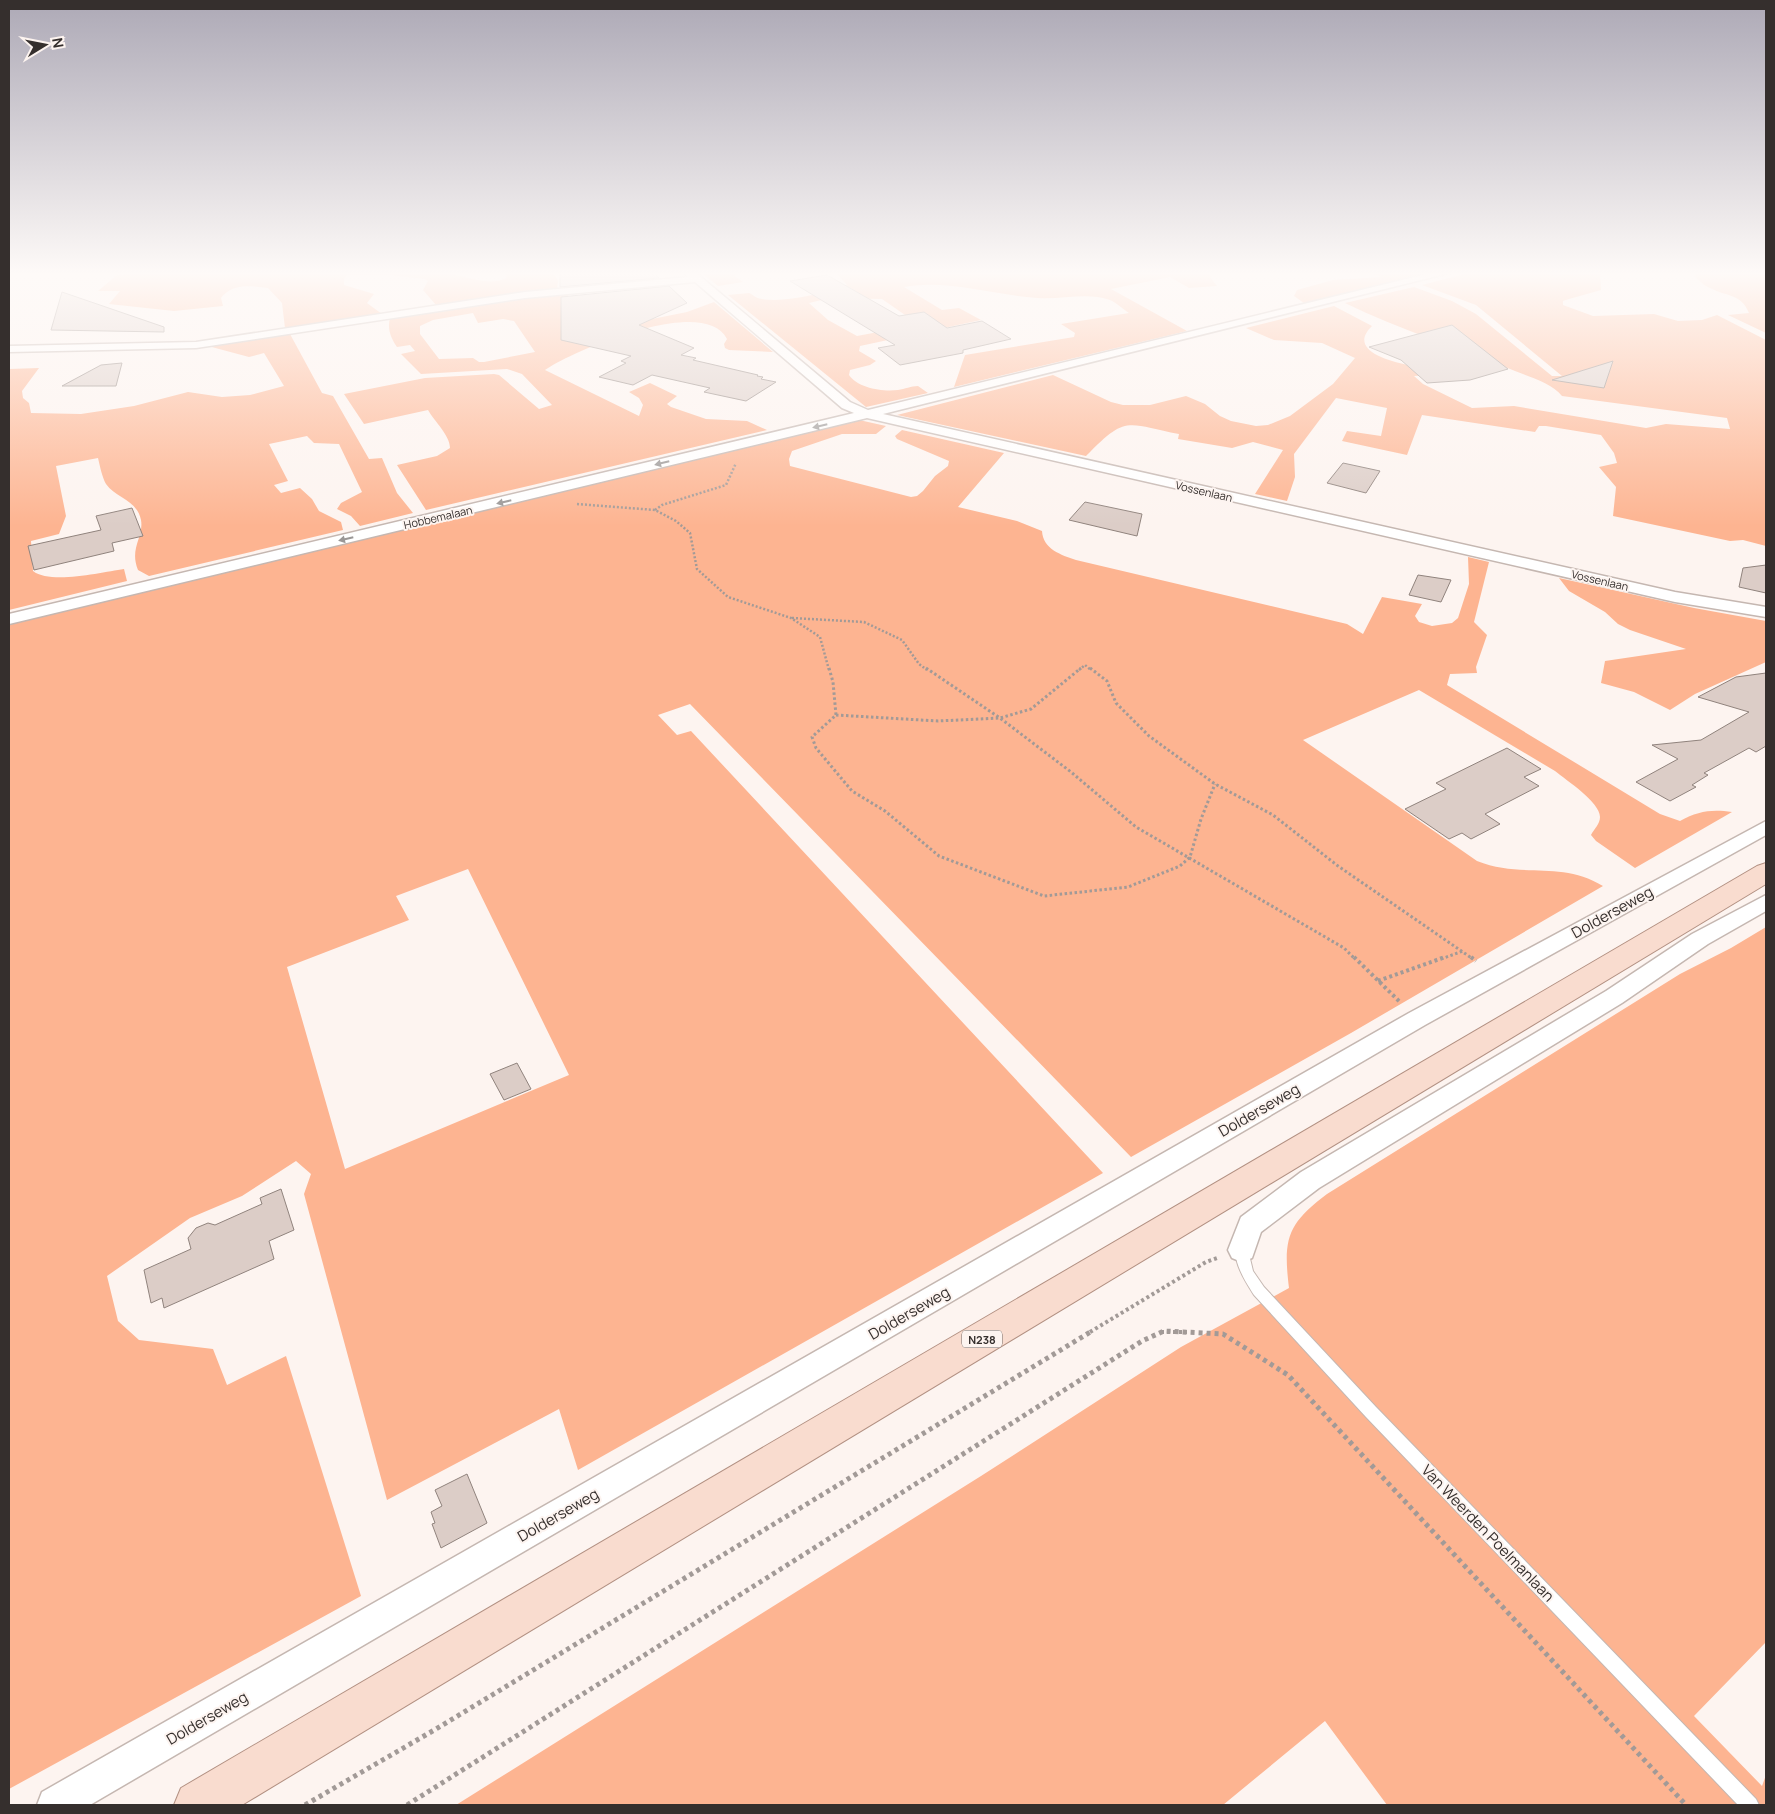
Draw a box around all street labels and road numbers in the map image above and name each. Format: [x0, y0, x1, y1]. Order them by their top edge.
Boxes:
street label: Vossenlaan [1174, 477, 1234, 505]
street label: Hobbemalaan [402, 502, 474, 532]
street label: Vossenlaan [1570, 566, 1630, 594]
street label: Dolderseweg [1567, 881, 1657, 943]
street label: Dolderseweg [1215, 1078, 1303, 1142]
street label: Dolderseweg [865, 1281, 953, 1345]
road number: N238 [962, 1330, 1002, 1348]
street label: Van Weerden Poelmanlaan [1417, 1460, 1559, 1606]
street label: Dolderseweg [514, 1483, 602, 1547]
street label: Dolderseweg [163, 1686, 251, 1750]

